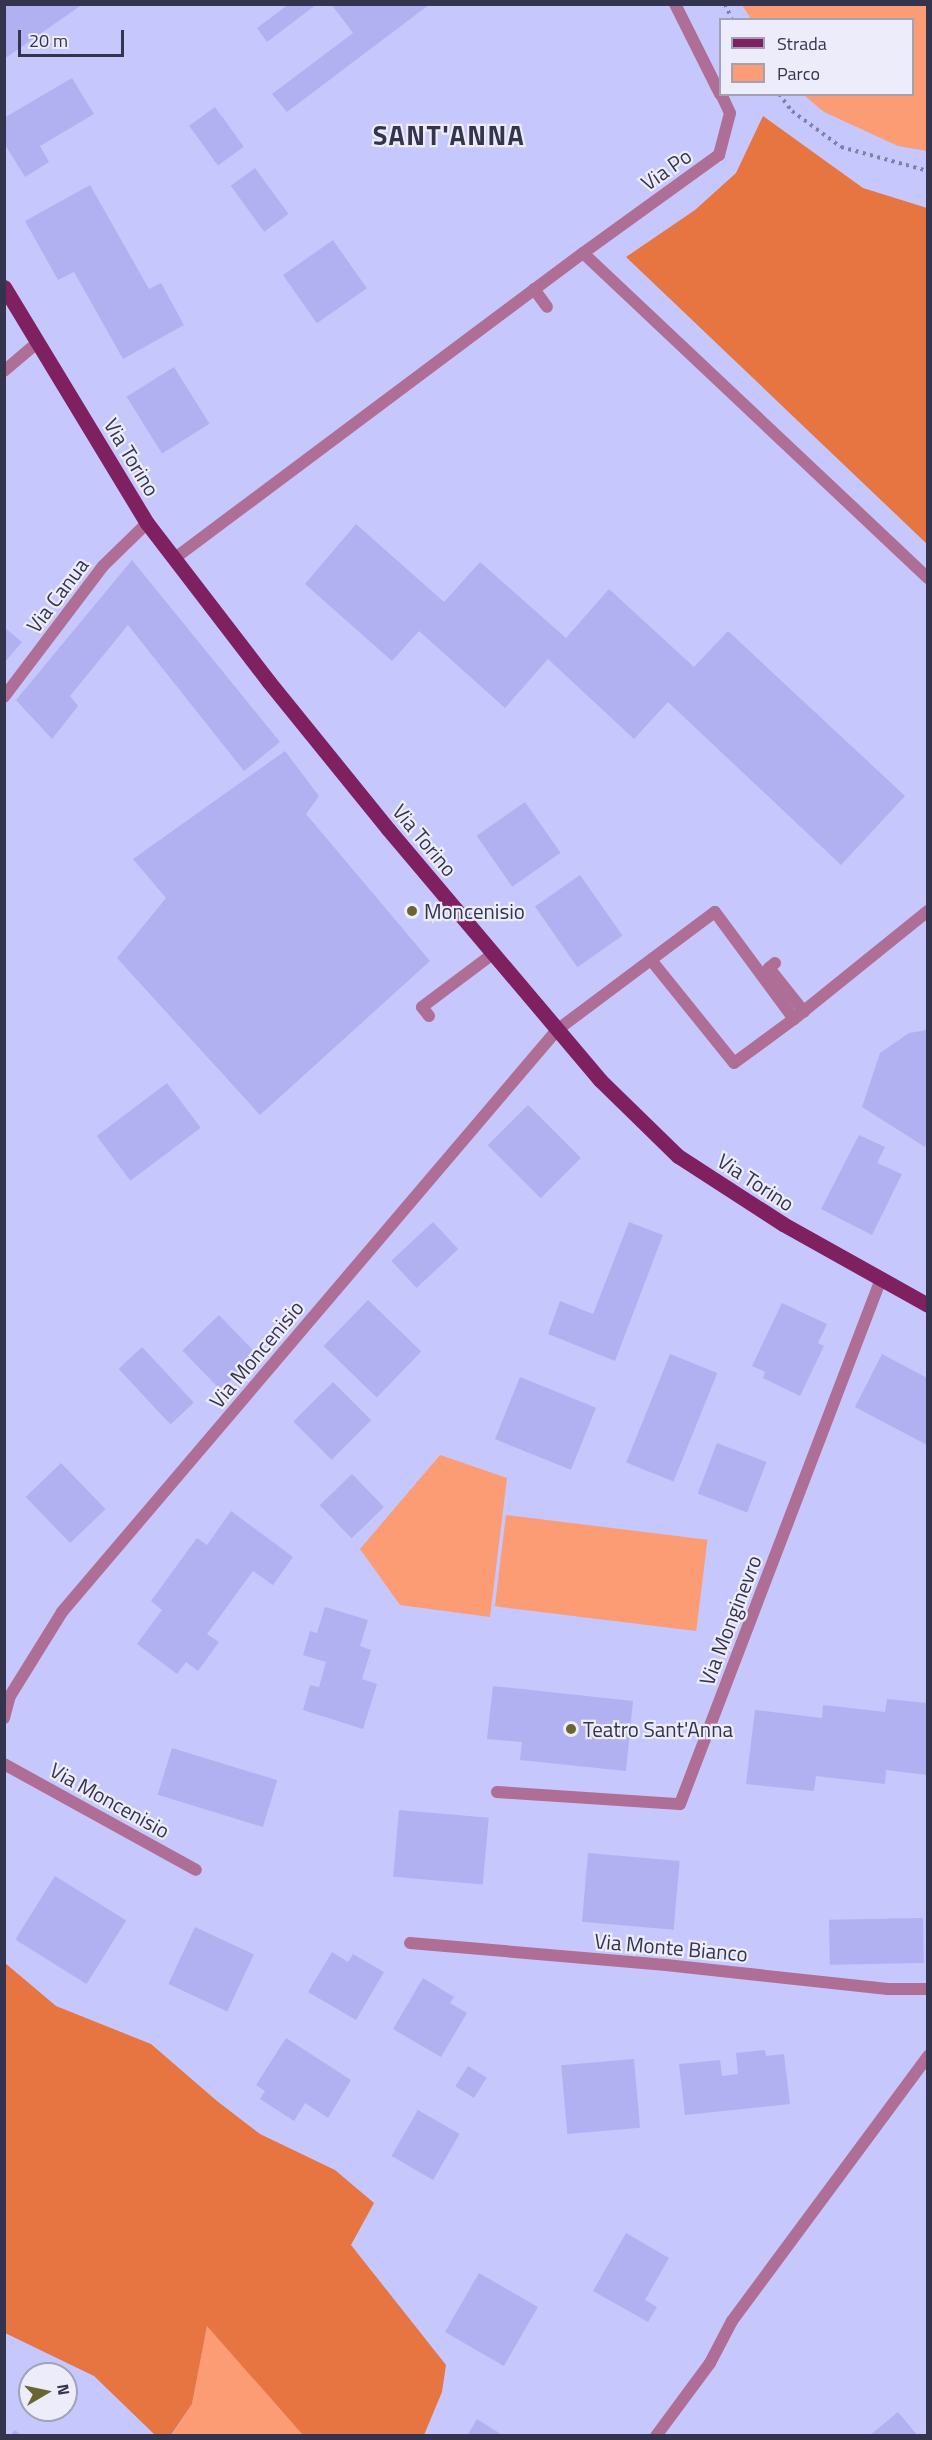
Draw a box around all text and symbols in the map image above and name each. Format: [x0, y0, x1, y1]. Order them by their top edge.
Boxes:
scale bar [21, 18, 128, 56]
legend [719, 18, 914, 96]
text: 20 m [29, 27, 68, 54]
text: Strada [777, 30, 827, 57]
text: Parco [777, 60, 820, 87]
district label: SANT'ANNA [373, 119, 525, 151]
street label: Via Po [636, 143, 696, 195]
street label: Via Torino [99, 413, 165, 501]
street label: Via Canua [21, 553, 93, 637]
street label: Via Torino [388, 799, 462, 881]
place label: Moncenisio [424, 898, 525, 924]
marker: Moncenisio [405, 904, 419, 918]
street label: Via Torino [713, 1148, 799, 1216]
street label: Via Moncenisio [204, 1295, 308, 1413]
street label: Via Monginevro [694, 1551, 766, 1689]
place label: Teatro Sant'Anna [583, 1716, 733, 1742]
marker: Teatro Sant'Anna [564, 1722, 578, 1736]
street label: Via Moncenisio [46, 1757, 174, 1843]
street label: Via Monte Bianco [593, 1928, 749, 1966]
north arrow [18, 2362, 78, 2422]
text: N [51, 2382, 77, 2397]

